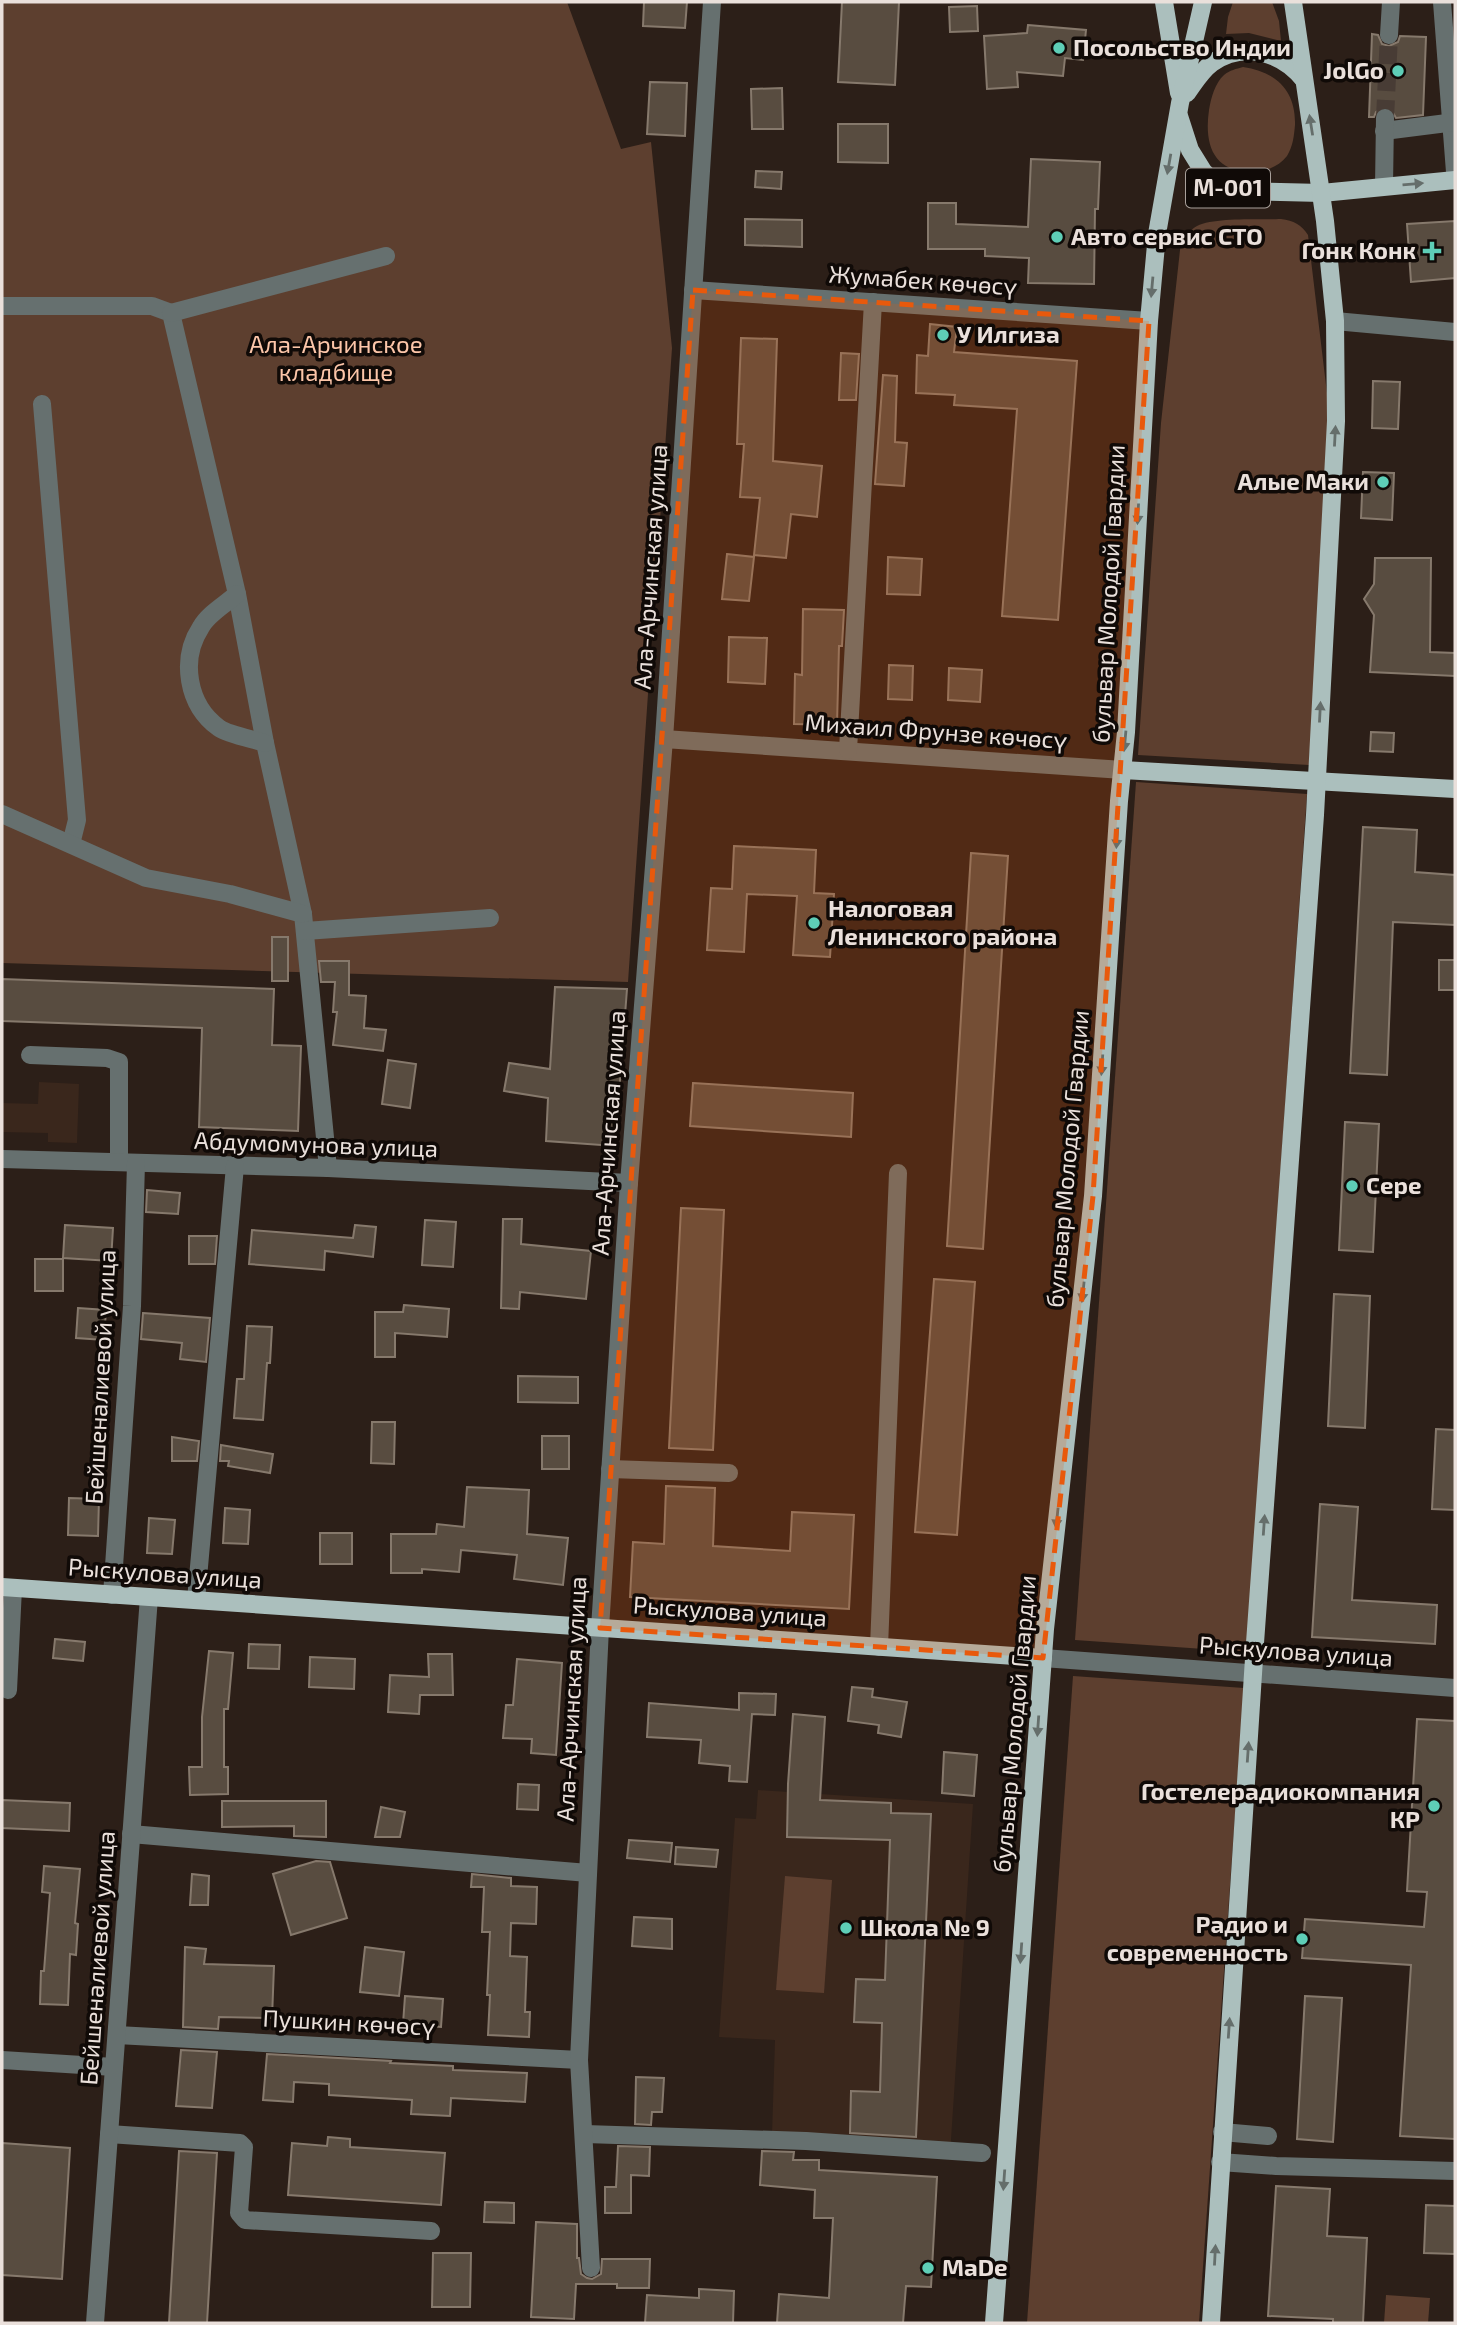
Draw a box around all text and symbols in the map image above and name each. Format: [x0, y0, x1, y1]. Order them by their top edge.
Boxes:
place label: Посольство Индии [1073, 32, 1291, 61]
marker: Посольство Индии [1051, 40, 1067, 56]
place label: JolGo [1323, 55, 1384, 84]
marker: JolGo [1390, 63, 1406, 79]
one-way arrow [1305, 114, 1316, 136]
one-way arrow [1163, 154, 1174, 176]
road number: М-001 [1186, 168, 1270, 208]
one-way arrow [1402, 178, 1424, 189]
place label: Авто сервис СТО [1071, 221, 1263, 250]
marker: Авто сервис СТО [1049, 229, 1065, 245]
place label: Гонк Конк [1302, 235, 1416, 264]
marker: Гонк Конк [1422, 241, 1442, 261]
street label: Жумабек көчөсү [828, 258, 1018, 302]
one-way arrow [1147, 276, 1158, 298]
place label: У Илгиза [957, 319, 1060, 348]
marker: У Илгиза [935, 327, 951, 343]
park label: Ала-Арчинское кладбище [249, 329, 423, 386]
one-way arrow [1329, 425, 1340, 447]
street label: Ала-Арчинская улица [626, 443, 674, 690]
street label: бульвар Молодой Гвардии [1085, 444, 1131, 744]
place label: Алые Маки [1238, 466, 1369, 495]
marker: Алые Маки [1375, 474, 1391, 490]
one-way arrow [1133, 503, 1144, 525]
one-way arrow [1315, 701, 1326, 723]
street label: Михаил Фрунзе көчөсү [804, 707, 1068, 755]
one-way arrow [1119, 730, 1130, 752]
one-way arrow [1111, 827, 1122, 849]
place label: Налоговая Ленинского района [828, 893, 1057, 950]
marker: Налоговая Ленинского района [806, 915, 822, 931]
street label: Ала-Арчинская улица [584, 1009, 632, 1256]
street label: бульвар Молодой Гвардии [1039, 1009, 1095, 1309]
one-way arrow [1096, 1054, 1107, 1076]
street label: Абдумомунова улица [193, 1125, 439, 1163]
place label: Сере [1366, 1170, 1422, 1199]
marker: Сере [1344, 1178, 1360, 1194]
street label: Бейшеналиевой улица [78, 1249, 122, 1505]
one-way arrow [1077, 1281, 1088, 1303]
one-way arrow [1052, 1507, 1063, 1529]
one-way arrow [1259, 1514, 1270, 1536]
street label: Рыскулова улица [67, 1551, 263, 1595]
street label: бульвар Молодой Гвардии [986, 1574, 1042, 1874]
street label: Ала-Арчинская улица [550, 1576, 592, 1822]
street label: Рыскулова улица [632, 1589, 828, 1633]
street label: Рыскулова улица [1198, 1629, 1394, 1673]
one-way arrow [1032, 1715, 1043, 1737]
one-way arrow [1243, 1741, 1254, 1763]
place label: Гостелерадиокомпания КР [1141, 1776, 1420, 1833]
marker: Гостелерадиокомпания КР [1426, 1798, 1442, 1814]
street label: Бейшеналиевой улица [73, 1830, 121, 2086]
place label: Радио и современность [1107, 1909, 1288, 1966]
place label: Школа № 9 [860, 1912, 990, 1941]
marker: Школа № 9 [838, 1920, 854, 1936]
marker: Радио и современность [1294, 1931, 1310, 1947]
one-way arrow [1015, 1942, 1026, 1964]
street label: Пушкин көчөсү [262, 2002, 436, 2042]
one-way arrow [1224, 2017, 1235, 2039]
one-way arrow [999, 2169, 1010, 2191]
one-way arrow [1210, 2244, 1221, 2266]
place label: MaDe [942, 2252, 1008, 2281]
marker: MaDe [920, 2260, 936, 2276]

